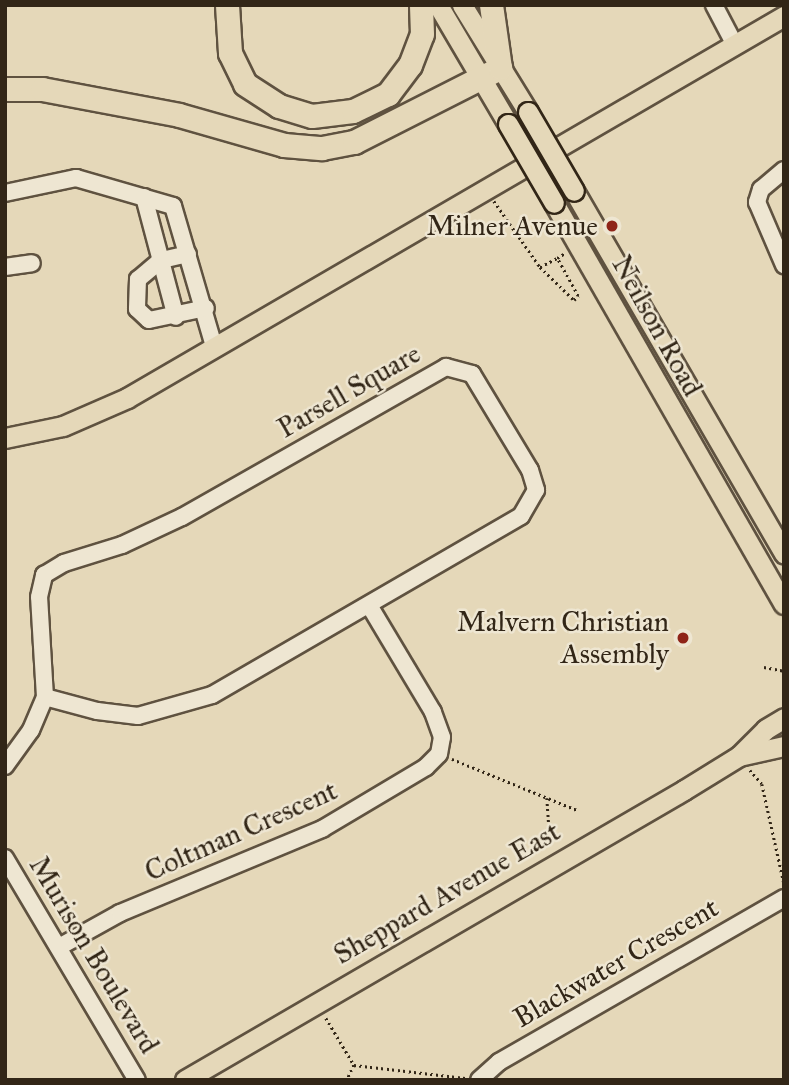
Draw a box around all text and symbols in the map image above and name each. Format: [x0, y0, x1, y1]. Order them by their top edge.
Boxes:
place label: Milner Avenue [426, 209, 598, 243]
marker: Milner Avenue [604, 218, 620, 234]
street label: Neilson Road [605, 250, 709, 402]
street label: Parsell Square [272, 337, 426, 445]
place label: Malvern Christian Assembly [457, 605, 669, 671]
marker: Malvern Christian Assembly [675, 630, 691, 646]
street label: Coltman Crescent [140, 774, 342, 888]
street label: Sheppard Avenue East [328, 815, 566, 971]
street label: Murison Boulevard [22, 850, 166, 1060]
street label: Blackwater Crescent [508, 891, 724, 1035]

